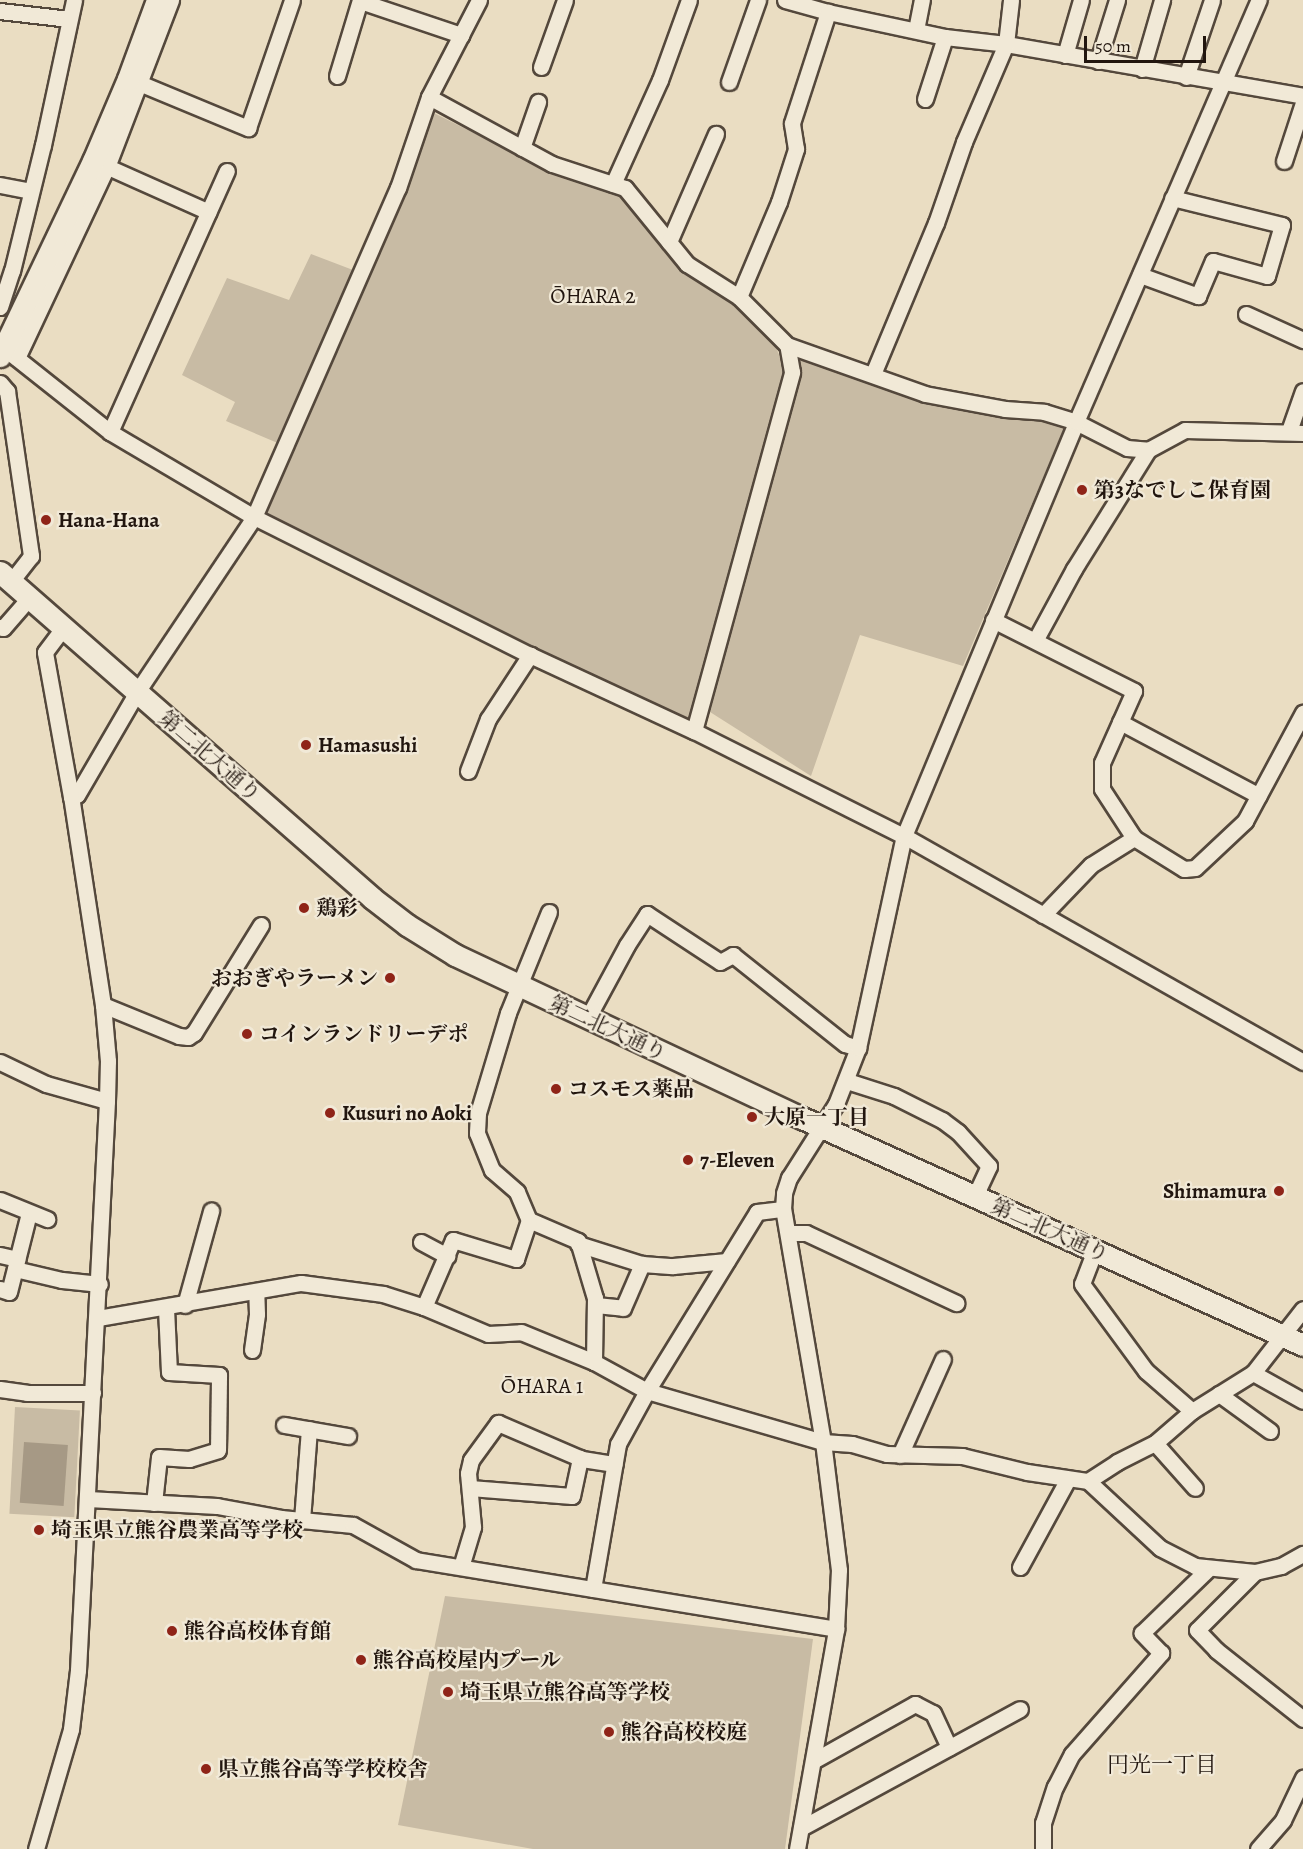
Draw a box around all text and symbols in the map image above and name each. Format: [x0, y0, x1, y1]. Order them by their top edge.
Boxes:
scale bar [1087, 24, 1208, 62]
text: 50 m [1095, 34, 1131, 58]
district label: ŌHARA 2 [545, 284, 641, 310]
place label: 第3なでしこ保育園 [1094, 477, 1271, 503]
marker: 第3なでしこ保育園 [1075, 483, 1089, 497]
place label: Hana-Hana [58, 507, 160, 533]
marker: Hana-Hana [39, 513, 53, 527]
street label: 第二北大通り [154, 705, 266, 807]
place label: Hamasushi [318, 732, 417, 758]
marker: Hamasushi [299, 738, 313, 752]
place label: 鶏彩 [316, 895, 358, 921]
marker: 鶏彩 [297, 901, 311, 915]
place label: おおぎやラーメン [210, 965, 378, 991]
marker: おおぎやラーメン [383, 971, 397, 985]
street label: 第二北大通り [546, 990, 670, 1066]
place label: コインランドリーデポ [259, 1021, 469, 1047]
marker: コインランドリーデポ [240, 1027, 254, 1041]
place label: コスモス薬品 [568, 1076, 694, 1102]
marker: コスモス薬品 [549, 1082, 563, 1096]
place label: Kusuri no Aoki [342, 1100, 472, 1126]
place label: 大原一丁目 [764, 1104, 869, 1130]
marker: Kusuri no Aoki [323, 1106, 337, 1120]
marker: 大原一丁目 [745, 1110, 759, 1124]
place label: 7-Eleven [700, 1147, 775, 1173]
marker: 7-Eleven [681, 1153, 695, 1167]
place label: Shimamura [1163, 1178, 1267, 1204]
marker: Shimamura [1272, 1184, 1286, 1198]
street label: 第二北大通り [987, 1193, 1113, 1267]
district label: ŌHARA 1 [495, 1374, 589, 1400]
place label: 埼玉県立熊谷農業高等学校 [51, 1517, 303, 1543]
marker: 埼玉県立熊谷農業高等学校 [32, 1523, 46, 1537]
place label: 熊谷高校体育館 [184, 1618, 331, 1644]
marker: 熊谷高校体育館 [165, 1624, 179, 1638]
place label: 熊谷高校屋内プール [373, 1647, 561, 1673]
marker: 熊谷高校屋内プール [354, 1653, 368, 1667]
place label: 埼玉県立熊谷高等学校 [460, 1679, 670, 1705]
marker: 埼玉県立熊谷高等学校 [441, 1685, 455, 1699]
place label: 熊谷高校校庭 [621, 1719, 747, 1745]
marker: 熊谷高校校庭 [602, 1725, 616, 1739]
district label: 円光一丁目 [1107, 1753, 1217, 1779]
place label: 県立熊谷高等学校校舎 [218, 1756, 428, 1782]
marker: 県立熊谷高等学校校舎 [199, 1762, 213, 1776]

